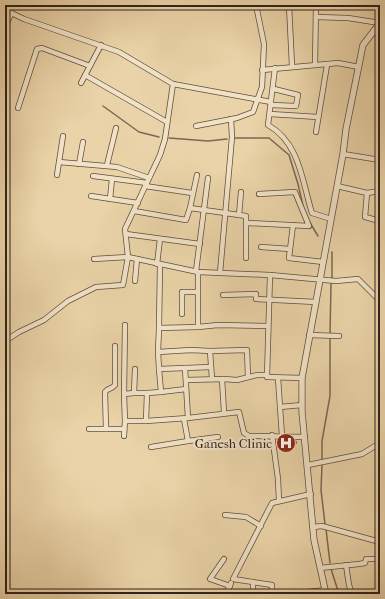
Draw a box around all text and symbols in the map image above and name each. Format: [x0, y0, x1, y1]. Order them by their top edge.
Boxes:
hospital icon: Ganesh Clinic [275, 432, 297, 454]
place label: Ganesh Clinic [195, 436, 272, 451]

